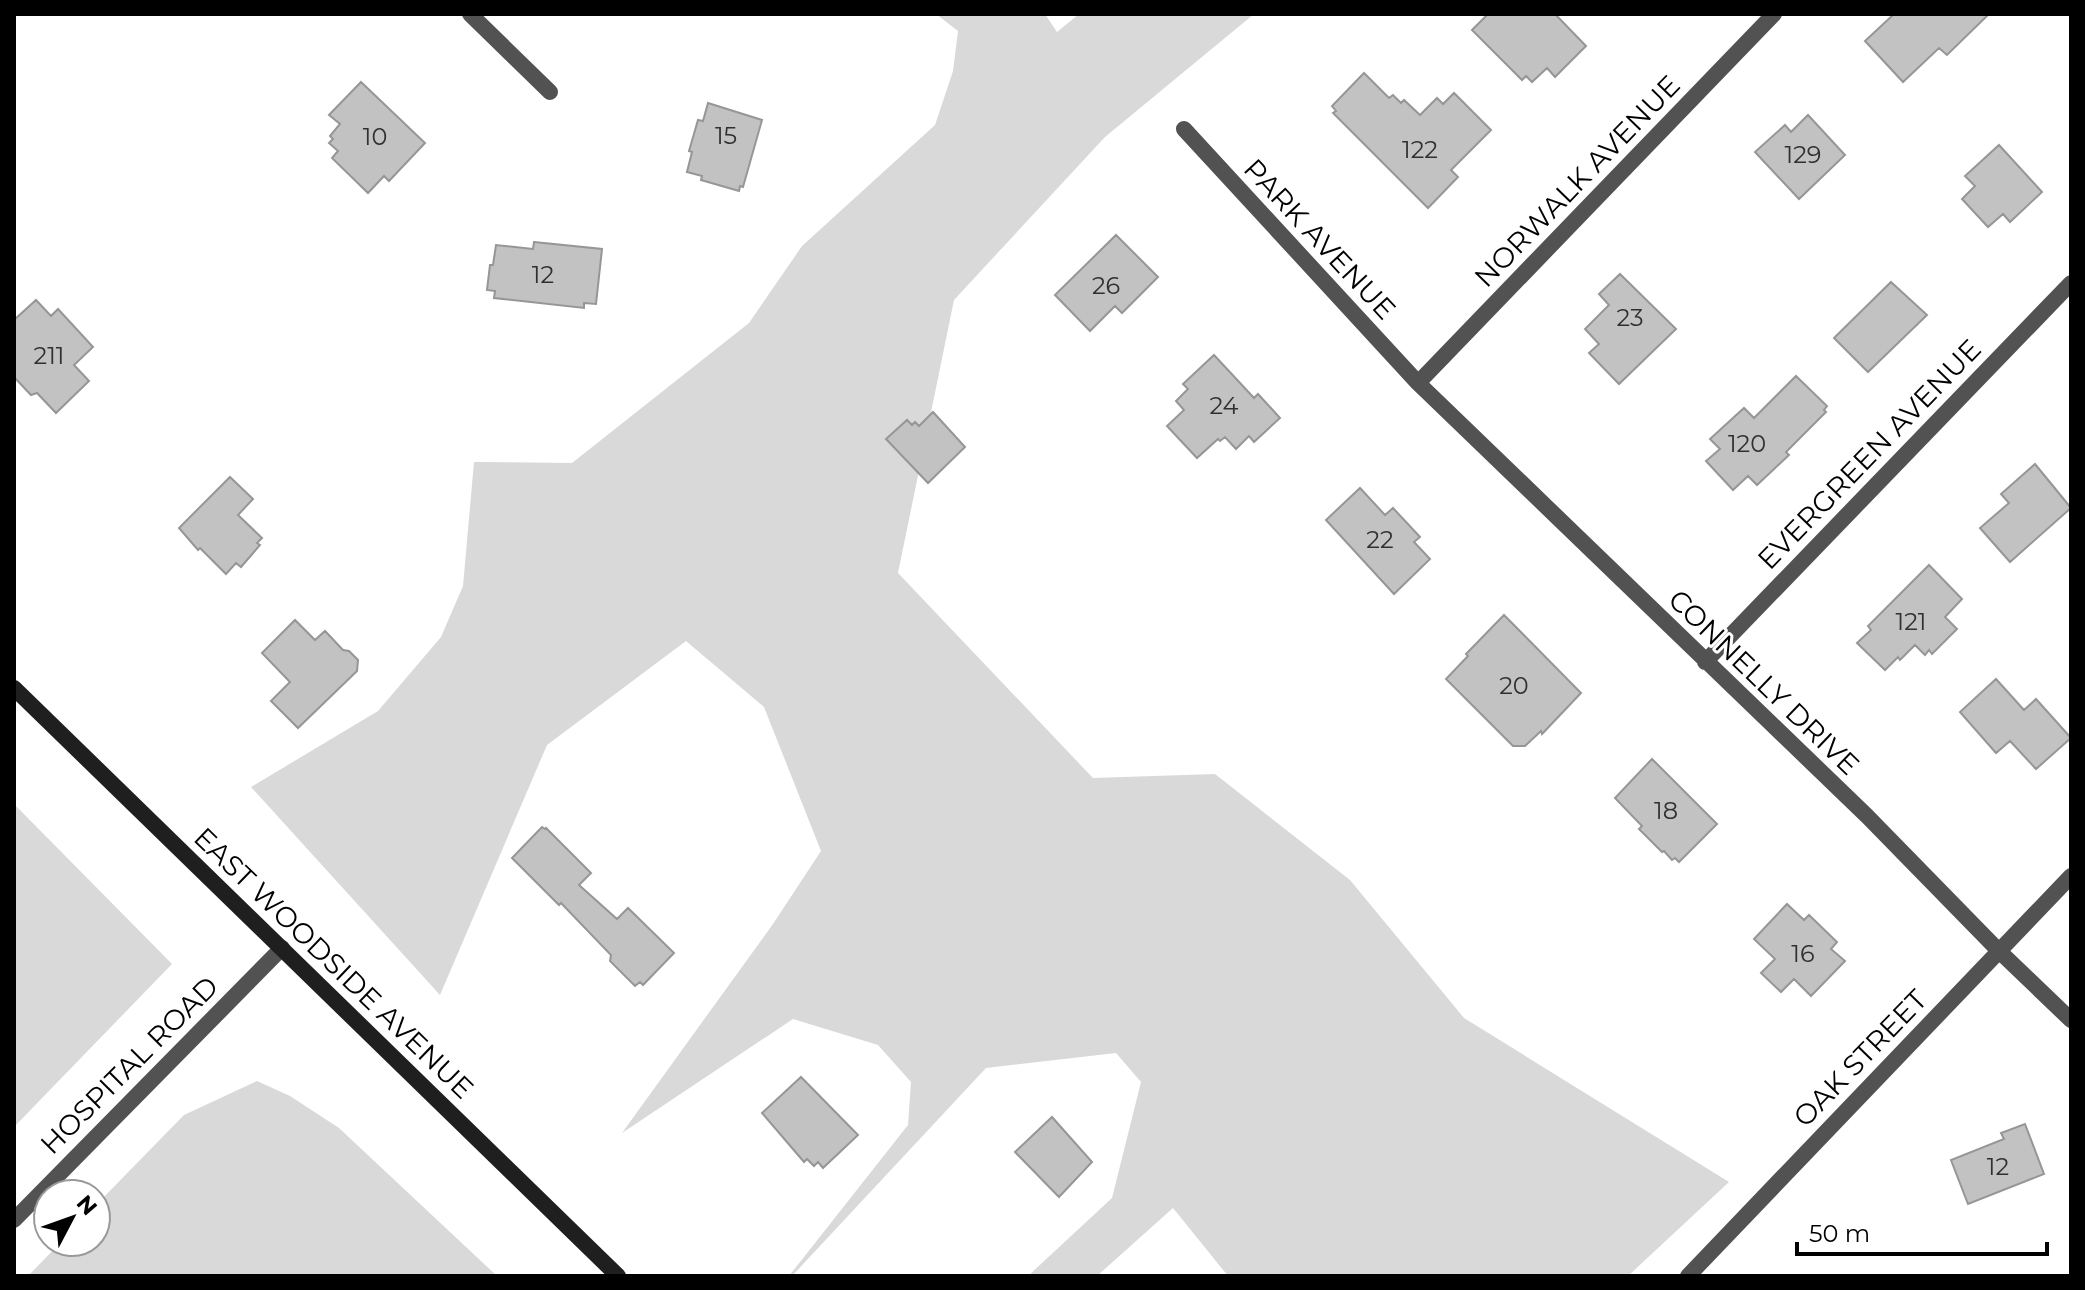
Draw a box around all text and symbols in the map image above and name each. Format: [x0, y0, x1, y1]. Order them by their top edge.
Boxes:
street label: NORWALK AVENUE [1467, 68, 1687, 294]
house number: 15 [715, 121, 737, 150]
house number: 10 [363, 122, 387, 151]
house number: 122 [1402, 135, 1438, 164]
house number: 129 [1785, 140, 1821, 169]
street label: PARK AVENUE [1237, 152, 1403, 326]
house number: 12 [532, 260, 554, 289]
house number: 26 [1092, 271, 1120, 300]
house number: 23 [1616, 303, 1644, 332]
street label: EVERGREEN AVENUE [1750, 332, 1988, 576]
house number: 211 [34, 341, 64, 370]
house number: 24 [1210, 391, 1239, 420]
house number: 120 [1728, 429, 1766, 458]
house number: 22 [1366, 525, 1394, 554]
street label: CONNELLY DRIVE [1662, 582, 1866, 782]
house number: 121 [1896, 607, 1926, 636]
house number: 20 [1499, 671, 1529, 700]
house number: 18 [1654, 796, 1678, 825]
street label: EAST WOODSIDE AVENUE [187, 820, 481, 1106]
house number: 16 [1791, 939, 1815, 968]
street label: HOSPITAL ROAD [33, 969, 225, 1161]
street label: OAK STREET [1786, 982, 1934, 1134]
house number: 12 [1987, 1152, 2009, 1181]
north arrow [32, 1178, 112, 1258]
text: N [71, 1190, 103, 1221]
scale bar [1797, 1206, 2047, 1256]
text: 50 m [1809, 1219, 1870, 1248]

